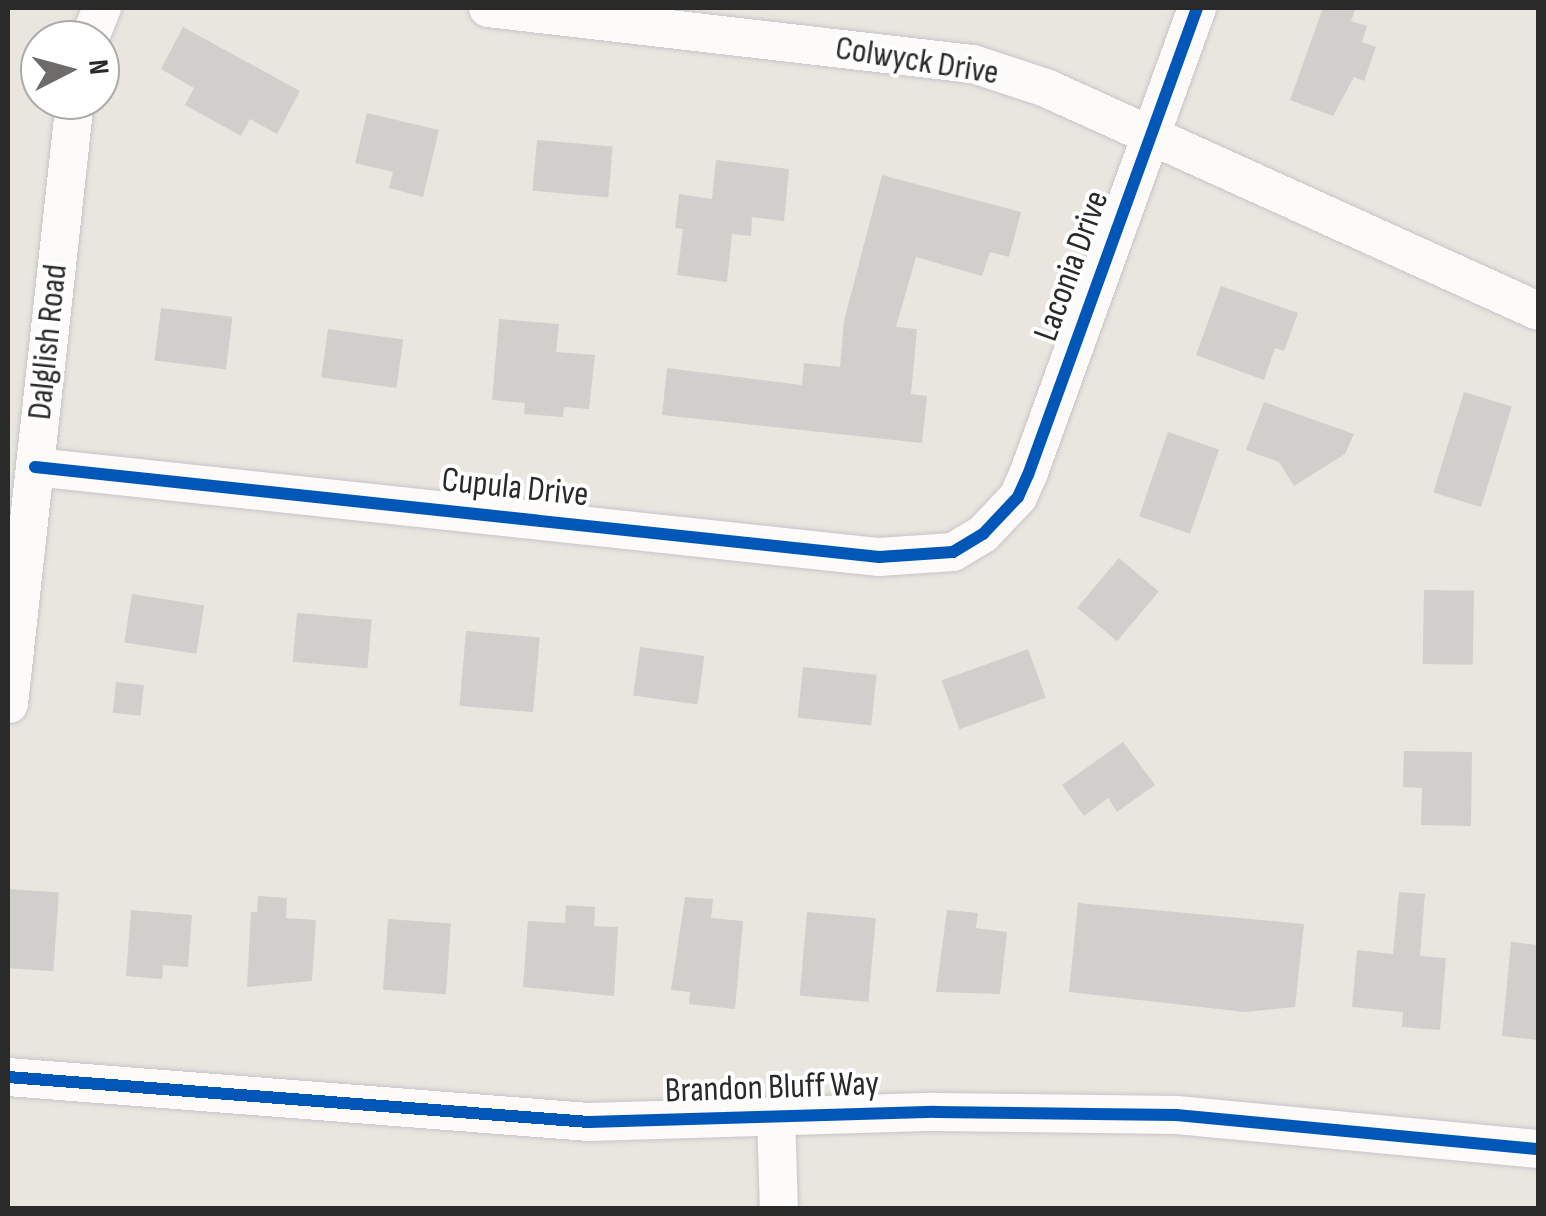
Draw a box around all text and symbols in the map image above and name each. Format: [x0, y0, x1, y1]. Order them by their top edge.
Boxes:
north arrow [20, 20, 120, 120]
street label: Colwyck Drive [832, 27, 1002, 95]
text: N [81, 58, 116, 76]
street label: Laconia Drive [1026, 185, 1118, 347]
street label: Dalglish Road [19, 262, 77, 422]
street label: Cupula Drive [440, 459, 590, 517]
street label: Brandon Bluff Way [664, 1063, 880, 1113]

